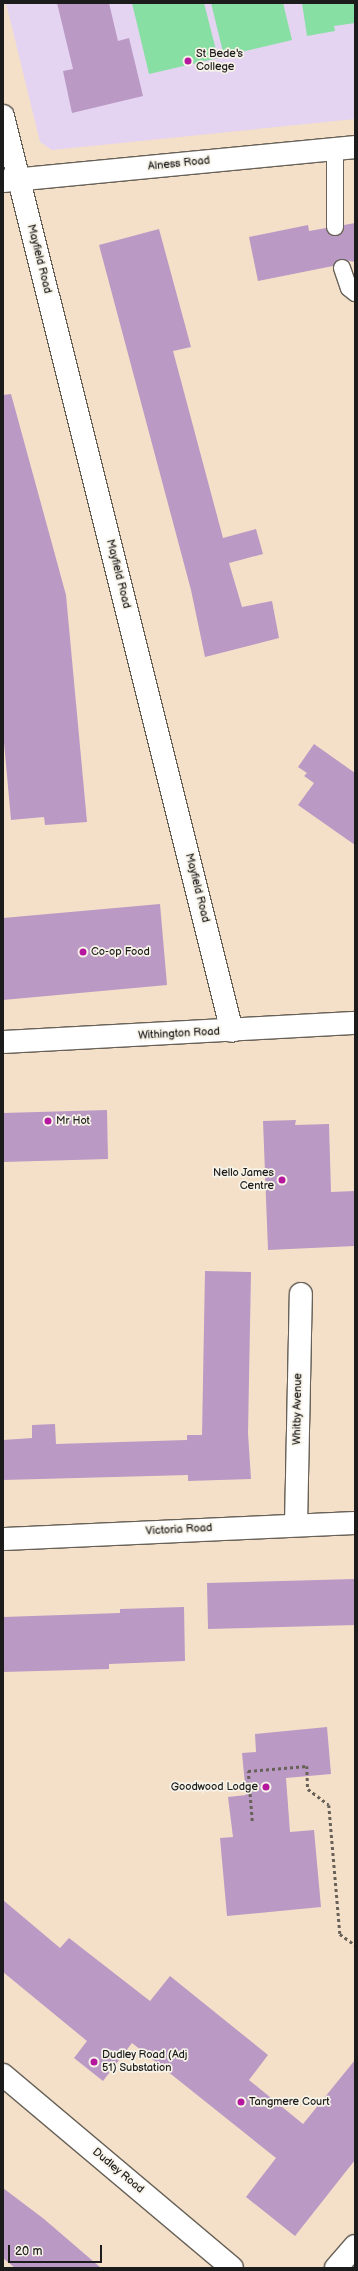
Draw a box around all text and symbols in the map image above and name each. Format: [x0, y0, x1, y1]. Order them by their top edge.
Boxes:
place label: St Bede's College [196, 48, 243, 74]
marker: St Bede's College [183, 56, 193, 66]
street label: Alness Road [147, 154, 211, 174]
street label: Mayfield Road [24, 223, 54, 295]
street label: Mayfield Road [103, 538, 133, 610]
street label: Mayfield Road [182, 852, 212, 924]
place label: Co-op Food [91, 945, 150, 959]
marker: Co-op Food [78, 947, 88, 957]
street label: Withington Road [138, 1025, 220, 1043]
place label: Mr Hot [56, 1114, 90, 1128]
marker: Mr Hot [43, 1116, 53, 1126]
place label: Nello James Centre [212, 1167, 274, 1193]
marker: Nello James Centre [277, 1175, 287, 1185]
street label: Whitby Avenue [291, 1373, 305, 1445]
street label: Victoria Road [145, 1522, 213, 1538]
place label: Goodwood Lodge [171, 1780, 258, 1794]
marker: Goodwood Lodge [261, 1782, 271, 1792]
place label: Dudley Road (Adj 51) Substation [102, 2049, 188, 2075]
marker: Dudley Road (Adj 51) Substation [89, 2057, 99, 2067]
place label: Tangmere Court [249, 2095, 330, 2109]
marker: Tangmere Court [236, 2097, 246, 2107]
street label: Dudley Road [89, 2145, 147, 2197]
scale bar [10, 2237, 104, 2263]
text: 20 m [15, 2244, 42, 2259]

